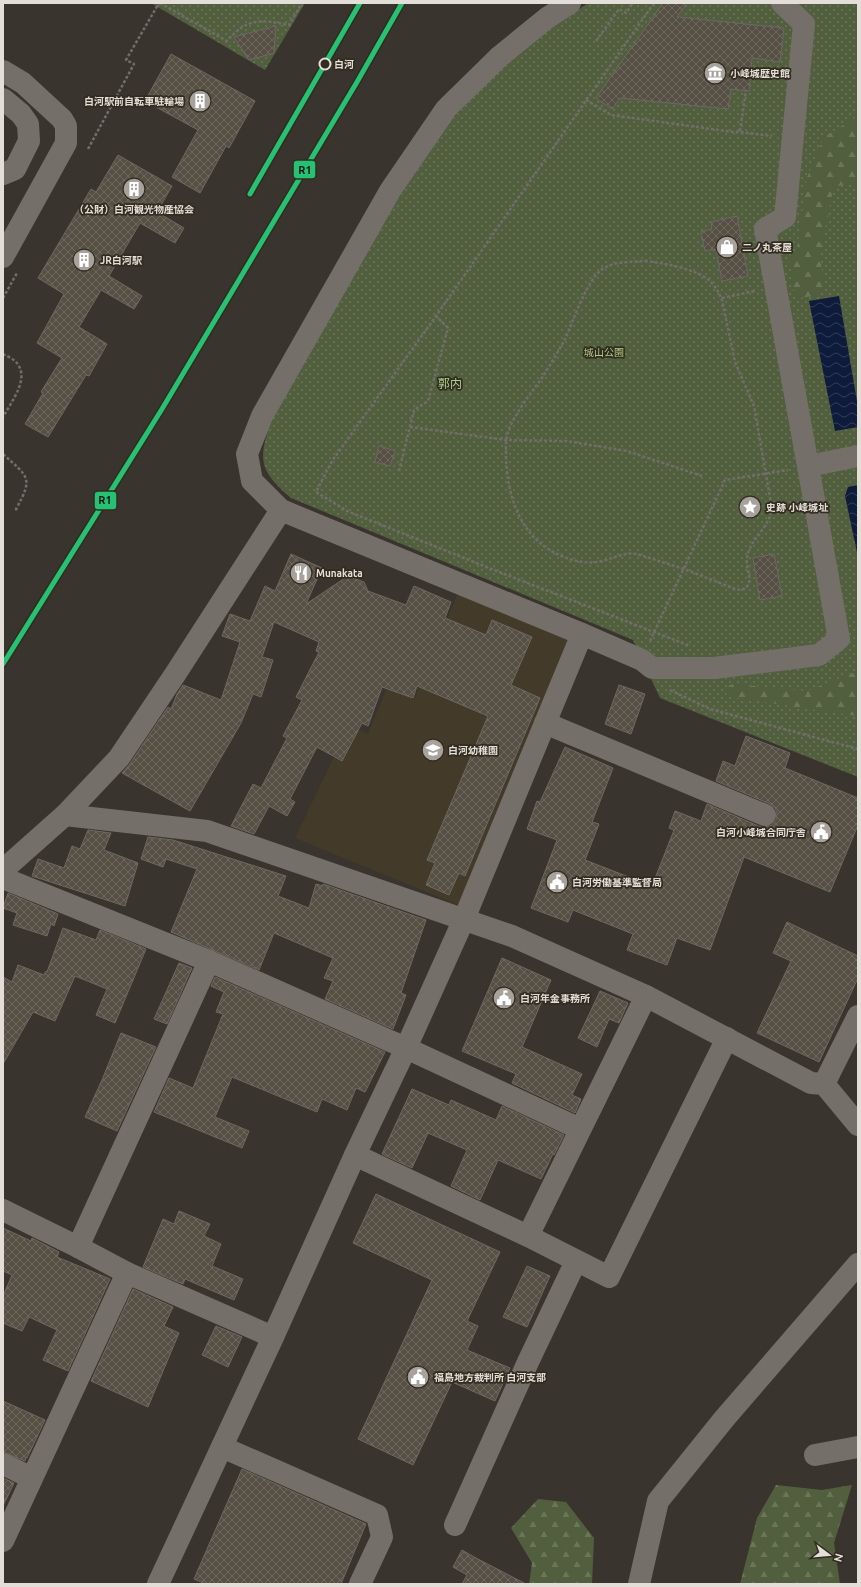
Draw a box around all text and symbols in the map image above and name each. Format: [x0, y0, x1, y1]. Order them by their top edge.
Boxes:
marker: 白河 [318, 57, 332, 71]
place label: 白河 [334, 59, 354, 70]
museum icon: 小峰城歴史館 [702, 60, 728, 86]
place label: 小峰城歴史館 [730, 68, 790, 79]
building icon: 白河駅前自転車駐輪場 [187, 88, 213, 114]
place label: 白河駅前自転車駐輪場 [84, 96, 184, 107]
line badge: R1 [293, 160, 316, 179]
text: R1 [298, 164, 312, 176]
building icon: （公財）白河観光物産協会 [121, 176, 147, 202]
place label: （公財）白河観光物産協会 [74, 204, 194, 215]
shop icon: 二ノ丸茶屋 [714, 234, 740, 260]
place label: 二ノ丸茶屋 [742, 242, 792, 253]
building icon: JR白河駅 [71, 247, 97, 273]
place label: JR白河駅 [100, 255, 143, 266]
park label: 城山公園 [584, 347, 624, 358]
district label: 郭内 [438, 377, 462, 390]
line badge: R1 [94, 491, 117, 510]
text: R1 [98, 494, 112, 506]
place icon: 史跡 小峰城址 [737, 494, 763, 520]
place label: 史跡 小峰城址 [766, 502, 828, 513]
restaurant icon: Munakata [288, 560, 314, 586]
place label: Munakata [316, 568, 363, 579]
school or university icon: 白河幼稚園 [420, 737, 446, 763]
place label: 白河幼稚園 [448, 745, 498, 756]
public building icon: 白河小峰城合同庁舎 [808, 819, 834, 845]
place label: 白河小峰城合同庁舎 [716, 827, 806, 838]
public building icon: 白河労働基準監督局 [544, 869, 570, 895]
place label: 白河労働基準監督局 [572, 877, 662, 888]
public building icon: 白河年金事務所 [491, 985, 517, 1011]
place label: 白河年金事務所 [520, 993, 590, 1004]
public building icon: 福島地方裁判所 白河支部 [405, 1364, 431, 1390]
place label: 福島地方裁判所 白河支部 [434, 1372, 546, 1383]
north arrow [809, 1535, 849, 1575]
text: N [832, 1552, 846, 1563]

